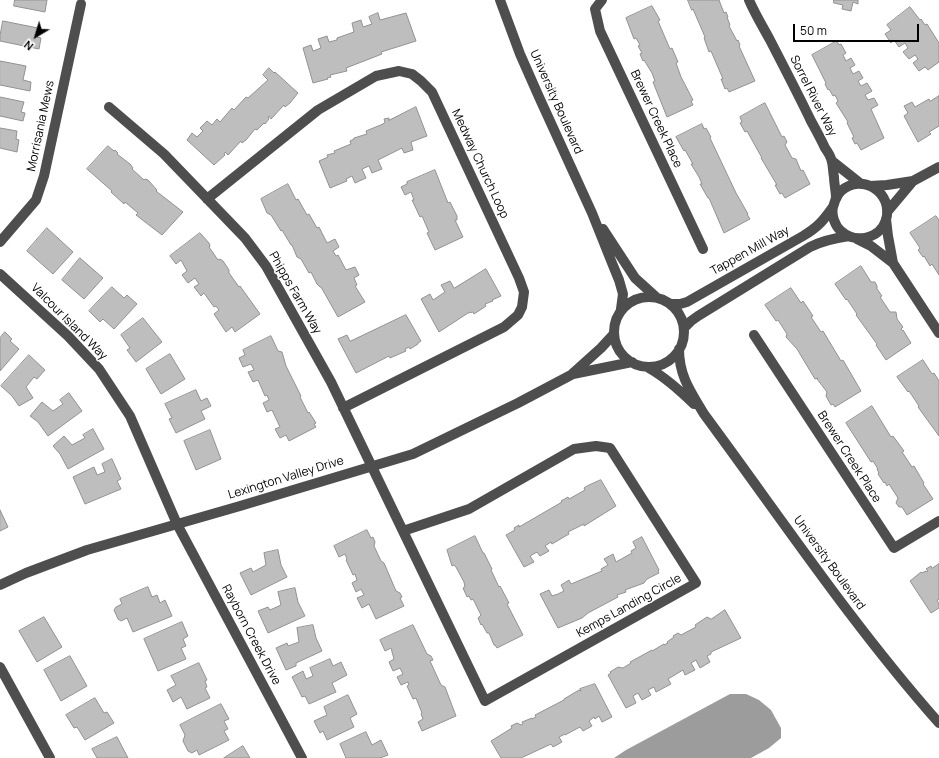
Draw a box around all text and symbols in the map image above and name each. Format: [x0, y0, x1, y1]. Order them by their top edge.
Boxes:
north arrow [16, 16, 56, 56]
scale bar [795, 16, 921, 42]
text: 50 m [800, 22, 827, 39]
text: N [21, 38, 36, 54]
street label: University Boulevard [527, 48, 585, 156]
street label: Sorrel River Way [786, 53, 840, 139]
street label: Brewer Creek Place [627, 68, 685, 170]
street label: Morrisania Mews [24, 79, 58, 173]
street label: Medway Church Loop [448, 107, 512, 221]
street label: Tappen Mill Way [708, 223, 792, 279]
street label: Phipps Farm Way [266, 249, 324, 337]
street label: Valcour Island Way [28, 281, 110, 363]
street label: Brewer Creek Place [814, 408, 884, 506]
street label: Lexington Valley Drive [226, 454, 346, 502]
street label: University Boulevard [790, 513, 868, 613]
street label: Kemps Landing Circle [574, 571, 684, 641]
street label: Rayborn Creek Drive [218, 582, 284, 688]

